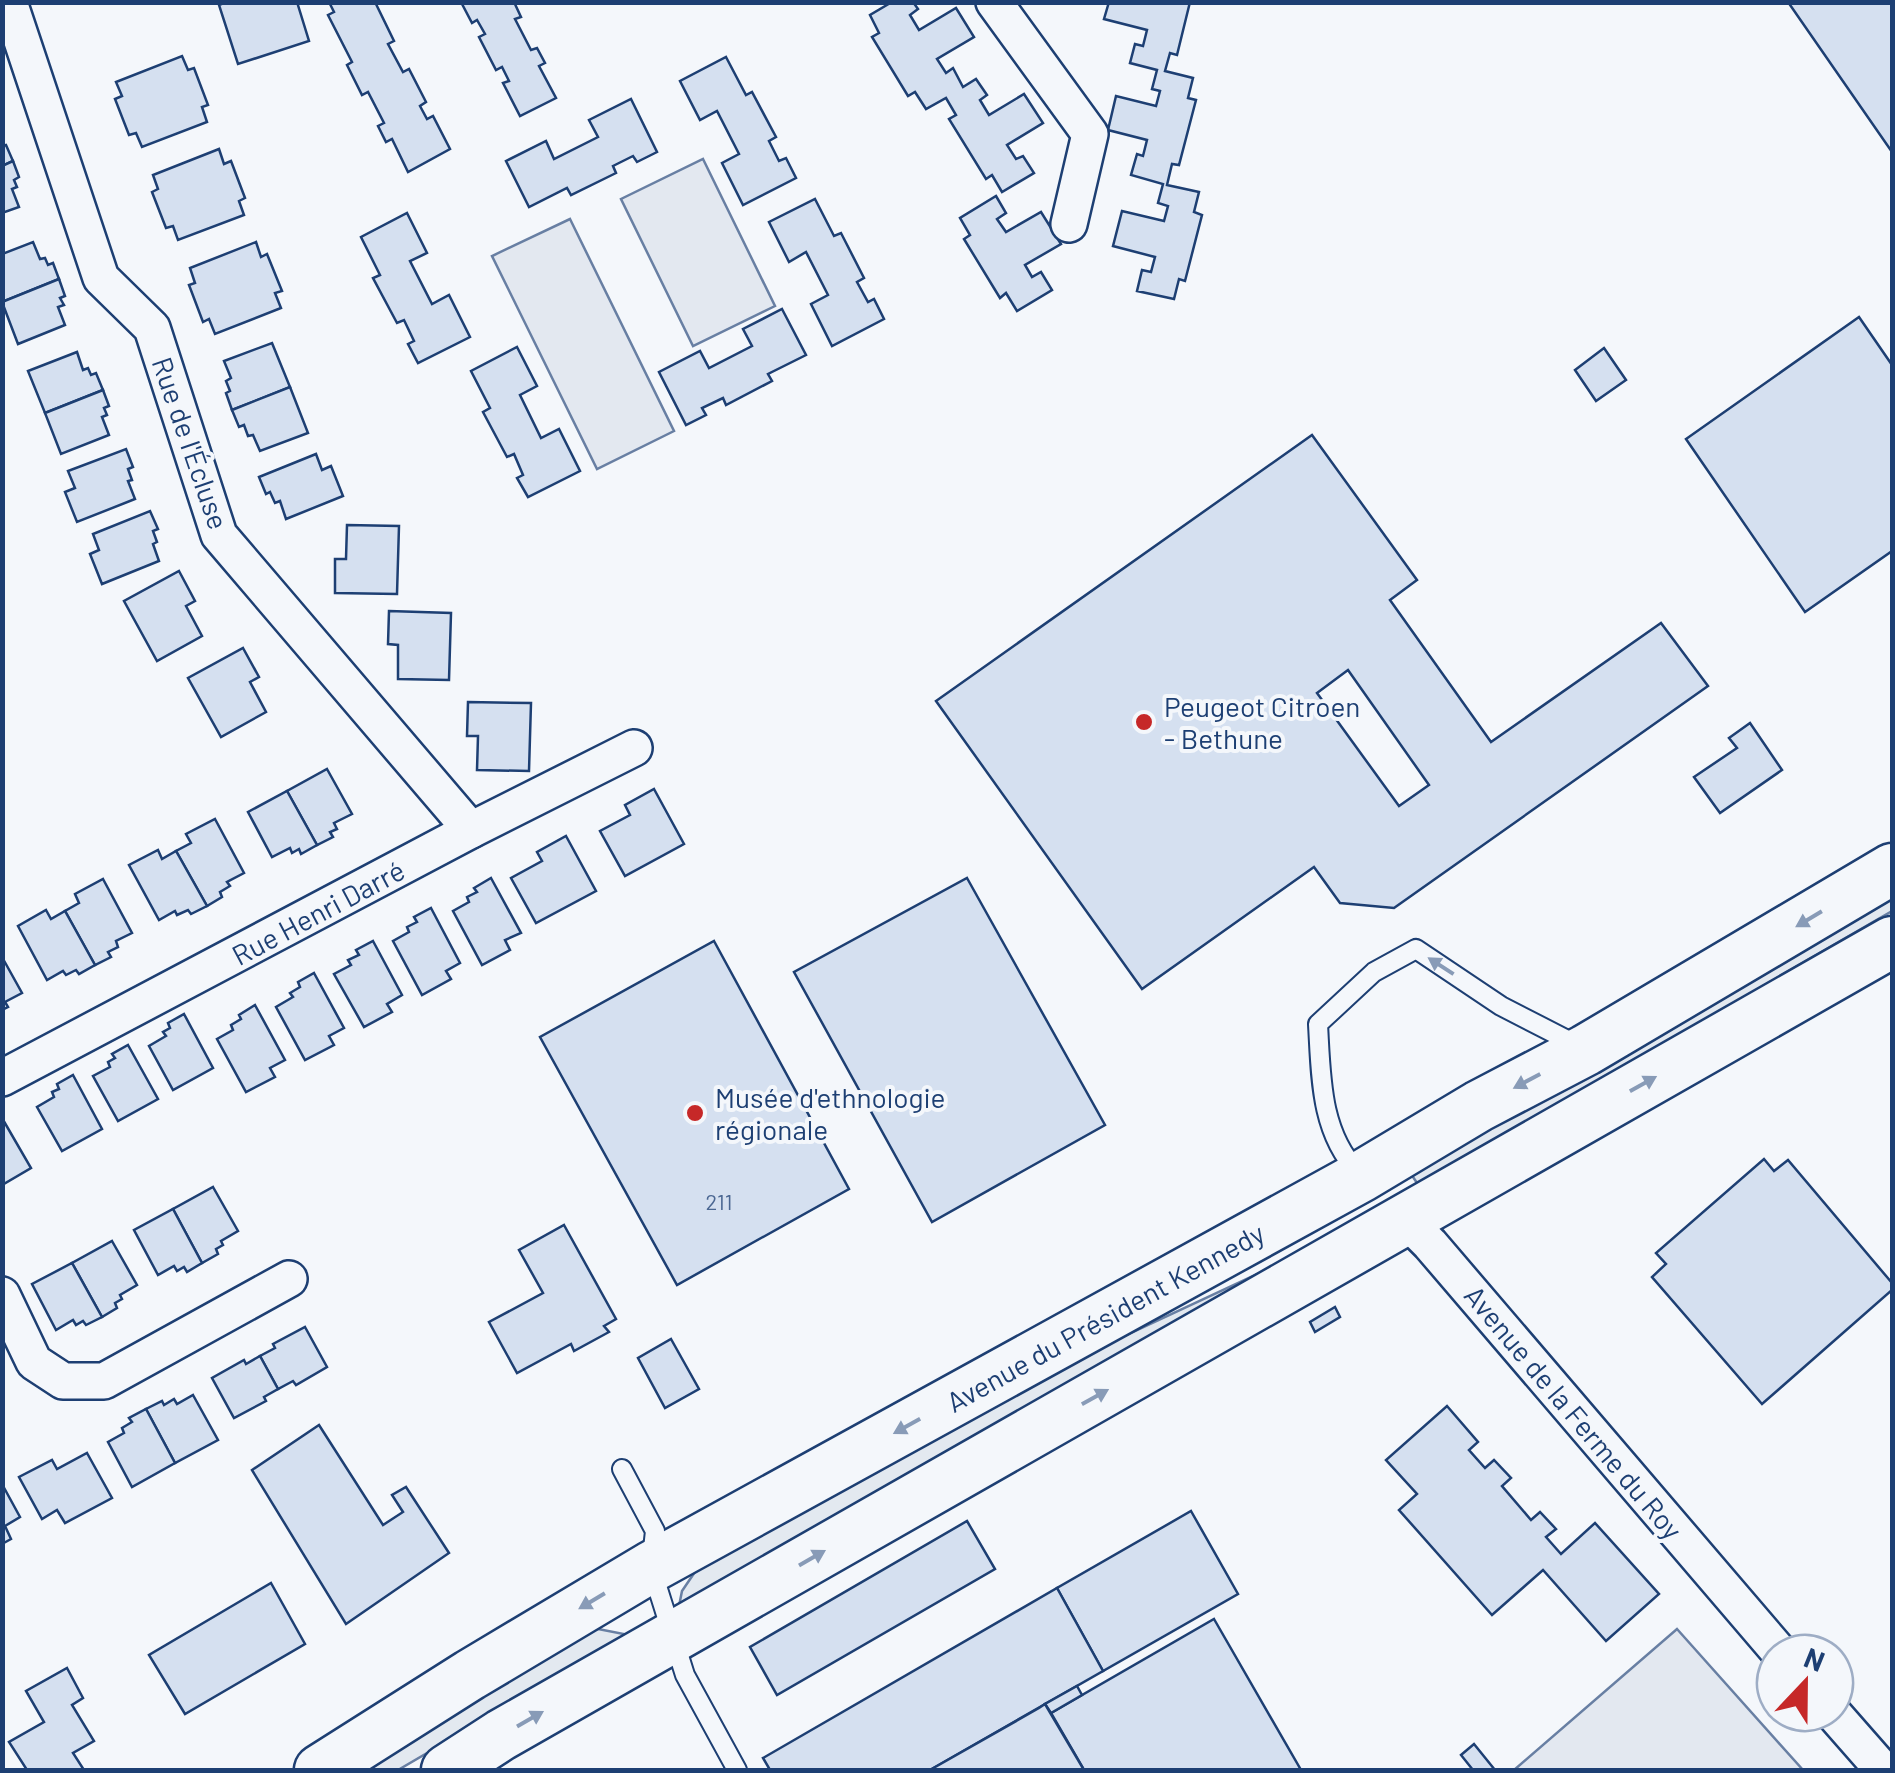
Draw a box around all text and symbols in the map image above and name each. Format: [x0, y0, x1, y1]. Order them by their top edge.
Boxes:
street label: Rue de l'Écluse [146, 352, 236, 534]
place label: Peugeot Citroen - Bethune [1164, 689, 1360, 755]
marker: Peugeot Citroen - Bethune [1133, 711, 1155, 733]
street label: Rue Henri Darré [226, 852, 410, 972]
one-way arrow [1794, 910, 1823, 927]
one-way arrow [1428, 958, 1455, 976]
one-way arrow [1513, 1072, 1542, 1089]
one-way arrow [1628, 1076, 1657, 1093]
place label: Musée d'ethnologie régionale [715, 1080, 945, 1146]
marker: Musée d'ethnologie régionale [684, 1102, 706, 1124]
house number: 211 [706, 1188, 732, 1214]
street label: Avenue du Président Kennedy [940, 1215, 1270, 1419]
street label: Avenue de la Ferme du Roy [1458, 1278, 1690, 1546]
one-way arrow [1080, 1389, 1109, 1406]
one-way arrow [892, 1418, 921, 1435]
one-way arrow [798, 1550, 826, 1567]
one-way arrow [578, 1592, 606, 1609]
north arrow [1755, 1633, 1855, 1733]
text: N [1800, 1640, 1830, 1678]
one-way arrow [516, 1711, 544, 1728]

